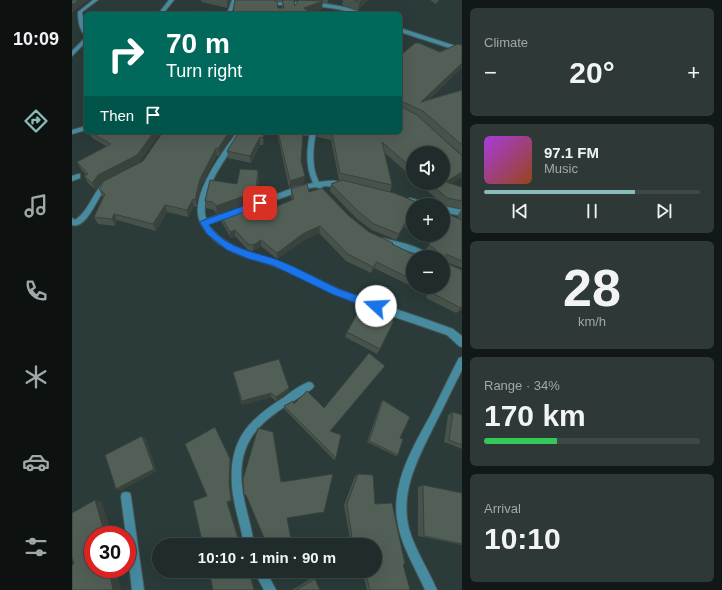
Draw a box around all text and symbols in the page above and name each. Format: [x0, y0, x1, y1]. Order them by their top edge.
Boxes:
icon: right [100, 28, 152, 80]
text: 70 m [166, 28, 230, 59]
text: 10:09 [13, 29, 59, 49]
text: Climate [484, 35, 528, 50]
text: 20° [569, 56, 615, 89]
text: − [484, 60, 497, 85]
text: + [687, 60, 700, 85]
text: Turn right [166, 61, 242, 81]
icon: arrive [142, 104, 164, 126]
icon: directions [22, 107, 50, 135]
text: Then [100, 107, 134, 124]
text: 97.1 FM [544, 144, 599, 161]
map controls [406, 146, 450, 294]
button: sound [406, 146, 450, 190]
text: Music [544, 161, 578, 176]
pin [243, 186, 277, 220]
icon: music [22, 192, 50, 220]
icon: arrive [249, 192, 271, 214]
button: + [406, 198, 450, 242]
icon: previous [509, 200, 531, 222]
icon: pause [581, 200, 603, 222]
icon: next [653, 200, 675, 222]
button: − [406, 250, 450, 294]
text: 28 [563, 259, 621, 317]
icon: phone [22, 277, 50, 305]
position arrow [355, 285, 397, 327]
text: km/h [578, 314, 606, 329]
icon: climate [22, 363, 50, 391]
text: Range · 34% [484, 378, 560, 393]
text: 170 km [484, 399, 586, 432]
icon: car [22, 448, 50, 476]
text: Arrival [484, 501, 521, 516]
text: 10:10 [484, 522, 561, 555]
speed limit sign: 30 [84, 526, 136, 578]
icon: filters [22, 533, 50, 561]
text: 10:10 · 1 min · 90 m [198, 549, 336, 566]

